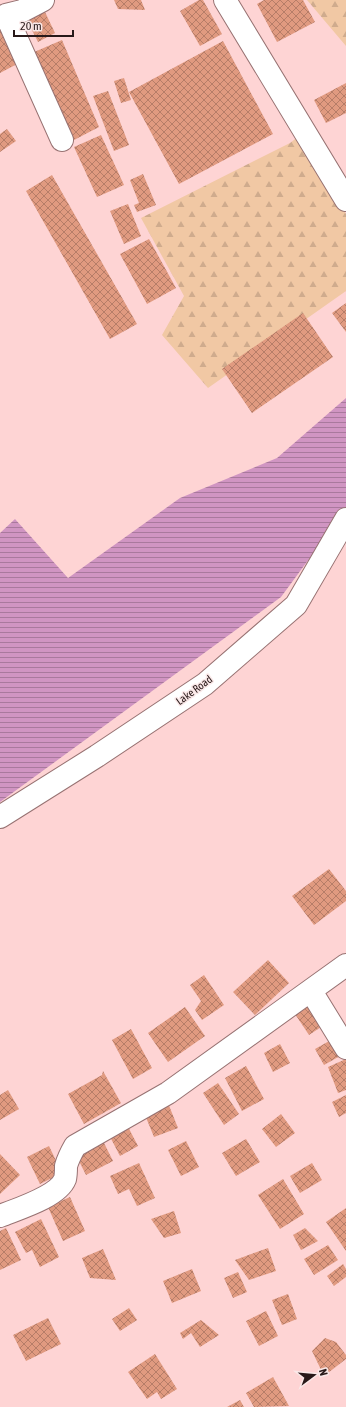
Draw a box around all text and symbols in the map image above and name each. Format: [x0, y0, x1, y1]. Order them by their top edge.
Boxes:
scale bar [14, 12, 73, 38]
text: 20 m [20, 19, 42, 33]
street label: Lake Road [174, 673, 214, 707]
north arrow [294, 1355, 334, 1395]
text: N [317, 1367, 330, 1377]

